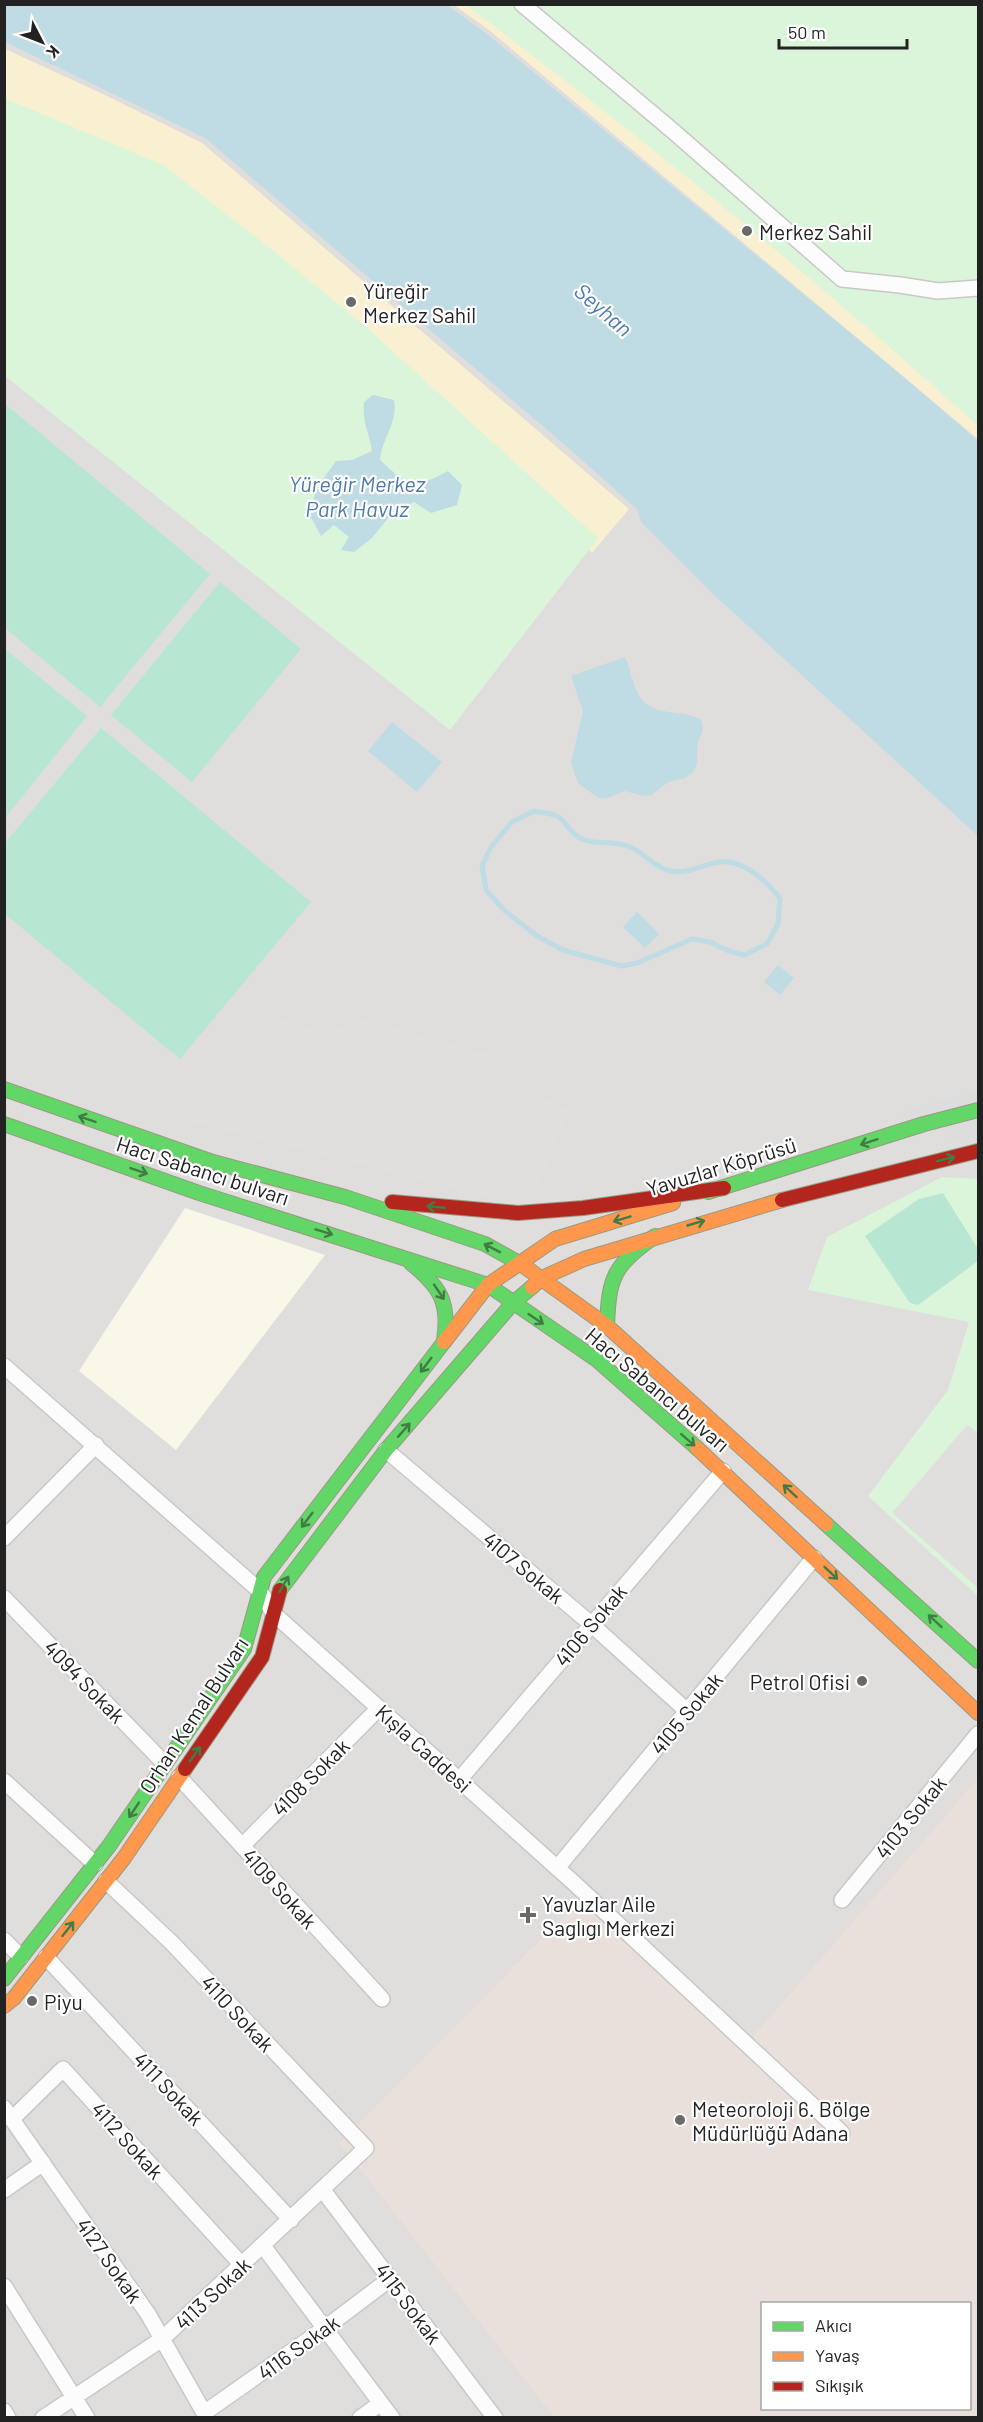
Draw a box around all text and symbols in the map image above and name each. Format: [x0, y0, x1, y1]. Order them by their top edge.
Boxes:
north arrow [12, 12, 72, 72]
scale bar [779, 12, 906, 50]
text: 50 m [788, 21, 826, 43]
text: K [43, 42, 64, 62]
place label: Merkez Sahil [759, 219, 872, 244]
marker: Merkez Sahil [740, 224, 754, 238]
water label: Seyhan [570, 277, 638, 341]
place label: Yüreğir Merkez Sahil [363, 278, 476, 327]
marker: Yüreğir Merkez Sahil [344, 295, 358, 309]
water label: Yüreğir Merkez Park Havuz [289, 470, 426, 521]
one-way arrow [78, 1112, 97, 1123]
street label: Hacı Sabancı bulvarı [114, 1130, 292, 1210]
street label: Yavuzlar Köprüsü [643, 1131, 799, 1201]
one-way arrow [860, 1137, 879, 1148]
one-way arrow [936, 1153, 955, 1165]
one-way arrow [129, 1167, 148, 1178]
one-way arrow [427, 1201, 447, 1212]
one-way arrow [613, 1214, 632, 1225]
one-way arrow [686, 1217, 705, 1228]
one-way arrow [314, 1227, 333, 1238]
one-way arrow [484, 1242, 501, 1254]
one-way arrow [433, 1283, 445, 1299]
one-way arrow [527, 1313, 544, 1325]
street label: Hacı Sabancı bulvarı [581, 1322, 735, 1456]
one-way arrow [419, 1356, 432, 1372]
one-way arrow [397, 1423, 411, 1438]
one-way arrow [680, 1433, 695, 1447]
one-way arrow [783, 1484, 798, 1498]
one-way arrow [301, 1511, 314, 1527]
street label: 4107 Sokak [478, 1526, 570, 1608]
one-way arrow [823, 1566, 838, 1580]
one-way arrow [278, 1576, 290, 1593]
street label: 4106 Sokak [549, 1579, 631, 1671]
one-way arrow [928, 1614, 943, 1628]
street label: Orhan Kemal Bulvarı [133, 1632, 253, 1798]
street label: 4094 Sokak [39, 1634, 131, 1728]
street label: 4105 Sokak [645, 1667, 727, 1759]
place label: Petrol Ofisi [750, 1669, 850, 1694]
marker: Petrol Ofisi [855, 1674, 869, 1688]
street label: Kışla Caddesi [371, 1699, 477, 1797]
street label: 4108 Sokak [266, 1733, 354, 1821]
one-way arrow [189, 1746, 201, 1763]
street label: 4103 Sokak [869, 1771, 951, 1863]
one-way arrow [128, 1801, 140, 1818]
street label: 4109 Sokak [237, 1843, 323, 1933]
place label: Yavuzlar Aile Saglıgı Merkezi [542, 1891, 675, 1940]
marker: Yavuzlar Aile Saglıgı Merkezi [519, 1906, 537, 1924]
one-way arrow [62, 1921, 75, 1937]
street label: 4110 Sokak [196, 1969, 280, 2057]
place label: Piyu [44, 1989, 83, 2014]
marker: Piyu [25, 1994, 39, 2008]
street label: 4111 Sokak [129, 2046, 209, 2130]
street label: 4112 Sokak [87, 2096, 169, 2184]
place label: Meteoroloji 6. Bölge Müdürlüğü Adana [692, 2096, 871, 2145]
marker: Meteoroloji 6. Bölge Müdürlüğü Adana [673, 2113, 687, 2127]
street label: 4127 Sokak [72, 2213, 148, 2307]
street label: 4113 Sokak [169, 2252, 255, 2334]
street label: 4115 Sokak [371, 2258, 447, 2348]
legend [761, 2302, 971, 2410]
street label: 4116 Sokak [252, 2309, 344, 2385]
text: Akıcı [815, 2314, 852, 2336]
text: Yavaş [815, 2344, 860, 2366]
text: Sıkışık [815, 2374, 864, 2396]

